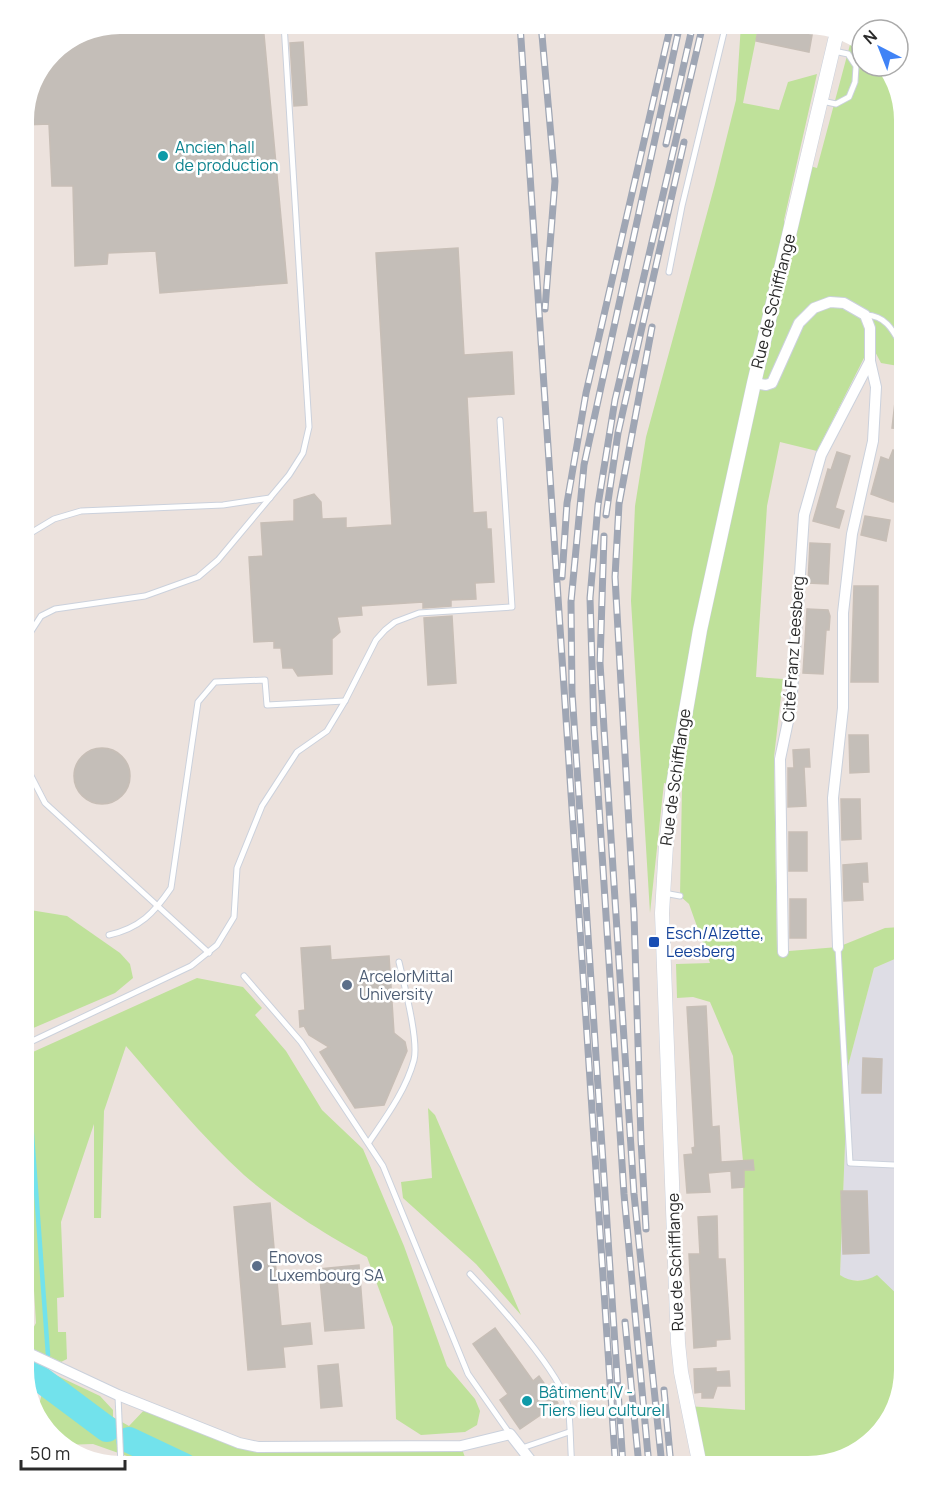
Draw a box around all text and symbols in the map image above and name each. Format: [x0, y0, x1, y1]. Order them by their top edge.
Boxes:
north arrow [850, 18, 910, 78]
text: N [858, 25, 882, 49]
place label: Ancien hall de production [175, 136, 279, 176]
marker: Ancien hall de production [156, 149, 170, 163]
street label: Rue de Schifflange [746, 231, 800, 371]
street label: Cité Franz Leesberg [777, 575, 809, 723]
street label: Rue de Schifflange [654, 707, 696, 847]
place label: Esch/Alzette, Leesberg [666, 922, 764, 962]
marker: Esch/Alzette, Leesberg [647, 935, 661, 949]
place label: ArcelorMittal University [359, 965, 453, 1005]
marker: ArcelorMittal University [340, 978, 354, 992]
street label: Rue de Schifflange [662, 1193, 688, 1331]
place label: Enovos Luxembourg SA [269, 1246, 384, 1286]
marker: Enovos Luxembourg SA [250, 1259, 264, 1273]
place label: Bâtiment IV - Tiers lieu culturel [539, 1381, 665, 1421]
marker: Bâtiment IV - Tiers lieu culturel [520, 1394, 534, 1408]
scale bar [21, 1433, 124, 1471]
text: 50 m [30, 1441, 70, 1465]

